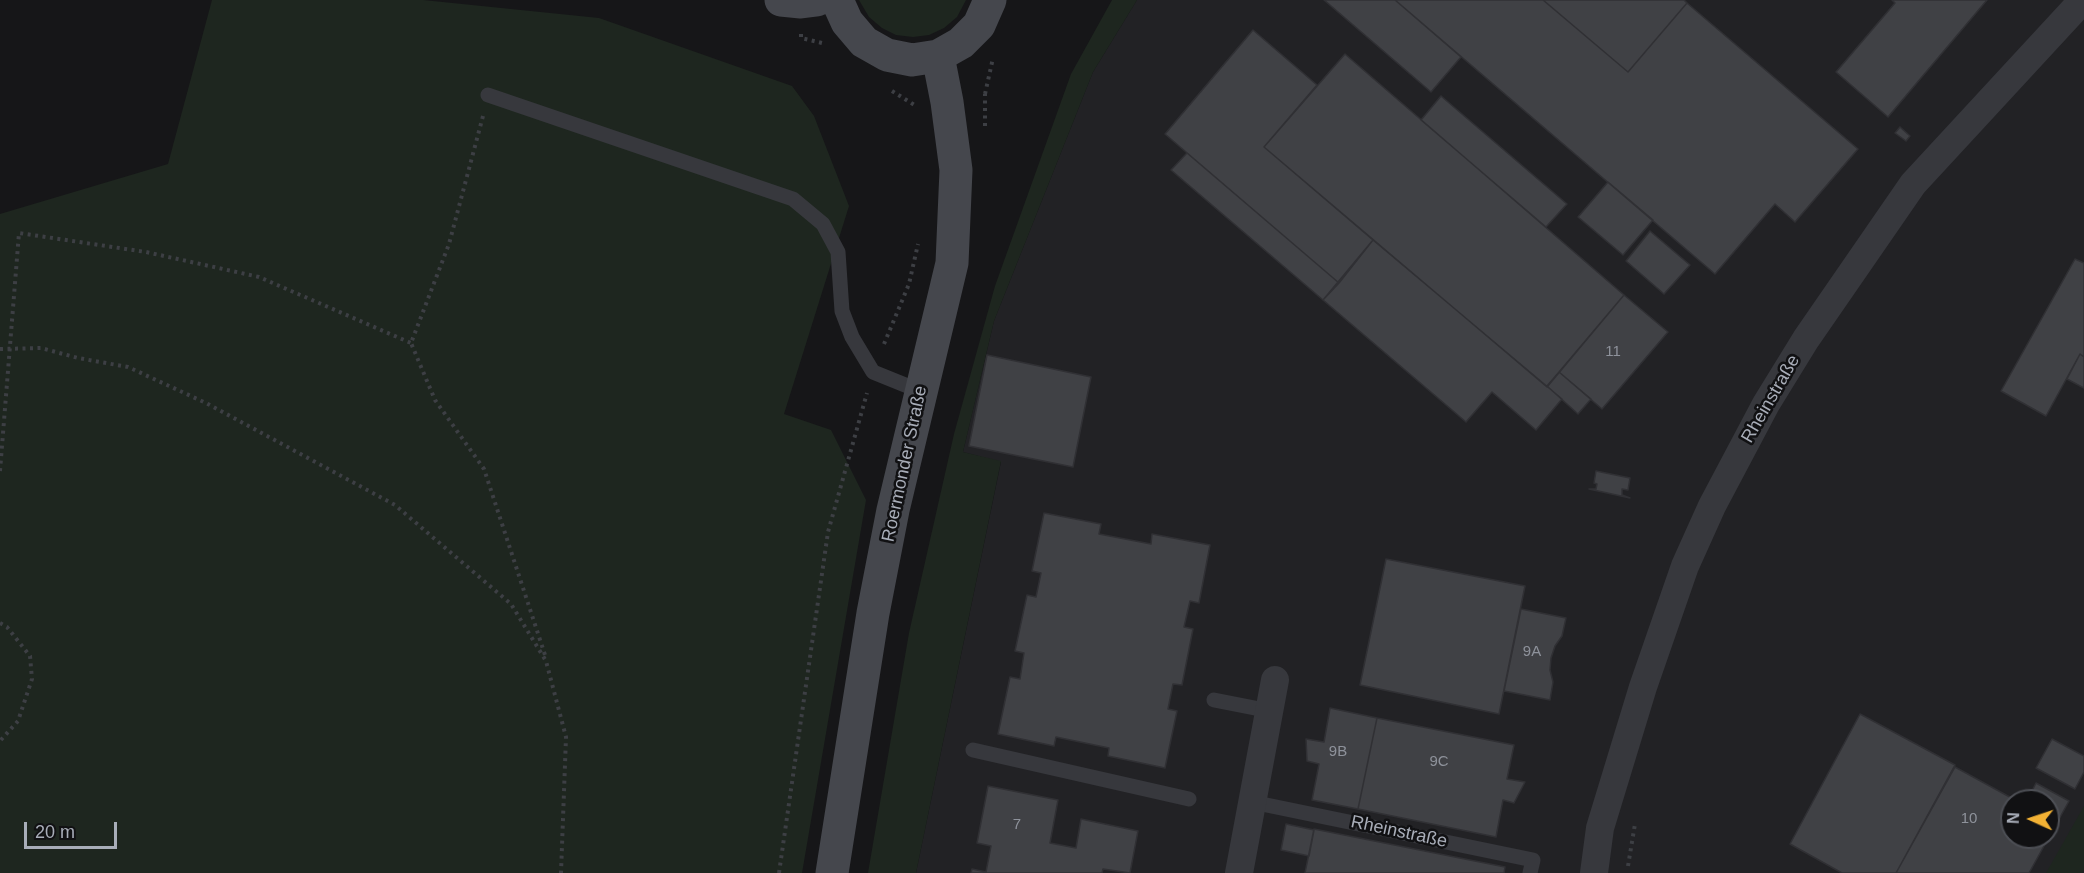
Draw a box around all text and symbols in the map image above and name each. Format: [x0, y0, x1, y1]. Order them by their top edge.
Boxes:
house number: 11 [1605, 343, 1621, 361]
street label: Rheinstraße [1737, 351, 1805, 447]
street label: Roermonder Straße [878, 384, 932, 544]
house number: 9A [1523, 643, 1541, 661]
house number: 9B [1329, 743, 1347, 761]
house number: 9C [1429, 753, 1449, 771]
north arrow [2000, 789, 2060, 849]
scale bar [27, 810, 120, 848]
house number: 10 [1961, 810, 1977, 828]
street label: Rheinstraße [1349, 811, 1449, 853]
text: N [2005, 812, 2022, 824]
house number: 7 [1013, 816, 1021, 834]
text: 20 m [35, 822, 75, 842]

